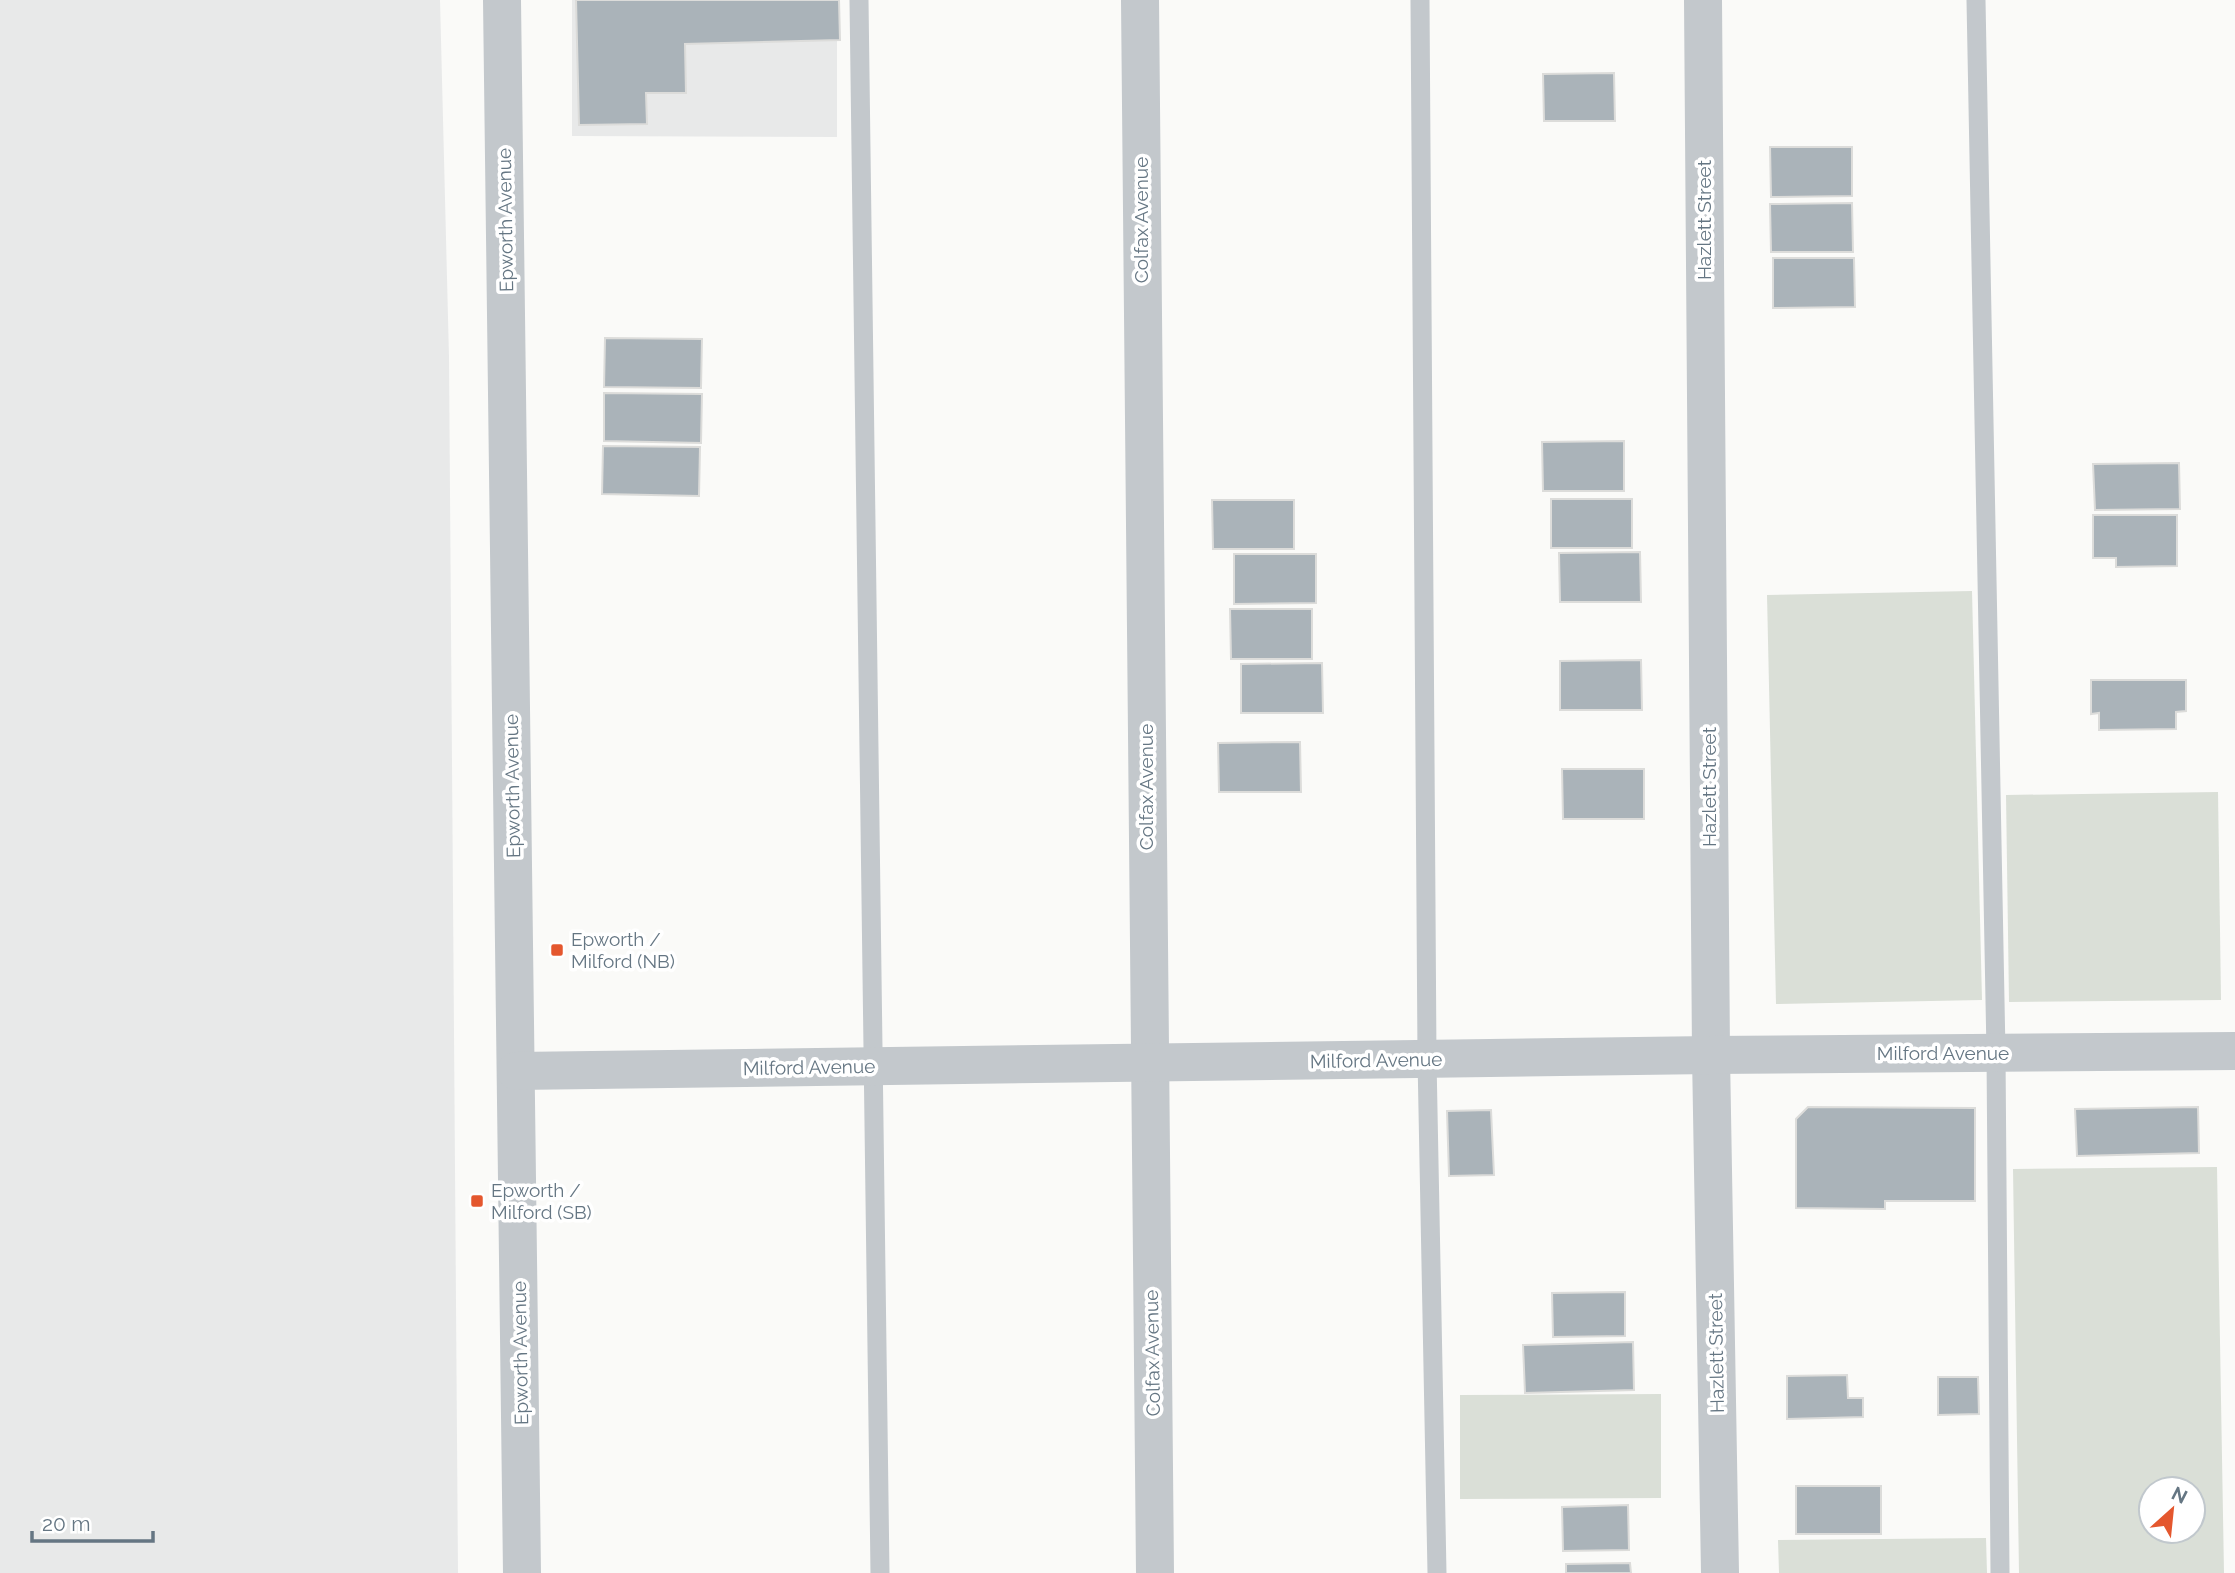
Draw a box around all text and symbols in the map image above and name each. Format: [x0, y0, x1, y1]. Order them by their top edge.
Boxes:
street label: Epworth Avenue [493, 148, 517, 292]
street label: Colfax Avenue [1130, 157, 1152, 283]
street label: Hazlett Street [1693, 159, 1715, 280]
street label: Epworth Avenue [500, 714, 524, 858]
street label: Colfax Avenue [1135, 724, 1157, 850]
street label: Hazlett Street [1698, 726, 1720, 847]
place label: Epworth / Milford (NB) [571, 928, 675, 972]
marker: Epworth / Milford (NB) [549, 942, 565, 958]
street label: Milford Avenue [1877, 1042, 2009, 1064]
street label: Milford Avenue [1310, 1048, 1442, 1072]
street label: Milford Avenue [743, 1055, 875, 1079]
place label: Epworth / Milford (SB) [491, 1179, 592, 1223]
marker: Epworth / Milford (SB) [469, 1193, 485, 1209]
street label: Epworth Avenue [508, 1281, 532, 1425]
street label: Colfax Avenue [1140, 1290, 1164, 1416]
street label: Hazlett Street [1704, 1292, 1728, 1413]
north arrow [2137, 1475, 2207, 1545]
text: N [2168, 1482, 2191, 1508]
scale bar [32, 1500, 152, 1544]
text: 20 m [42, 1511, 90, 1536]

